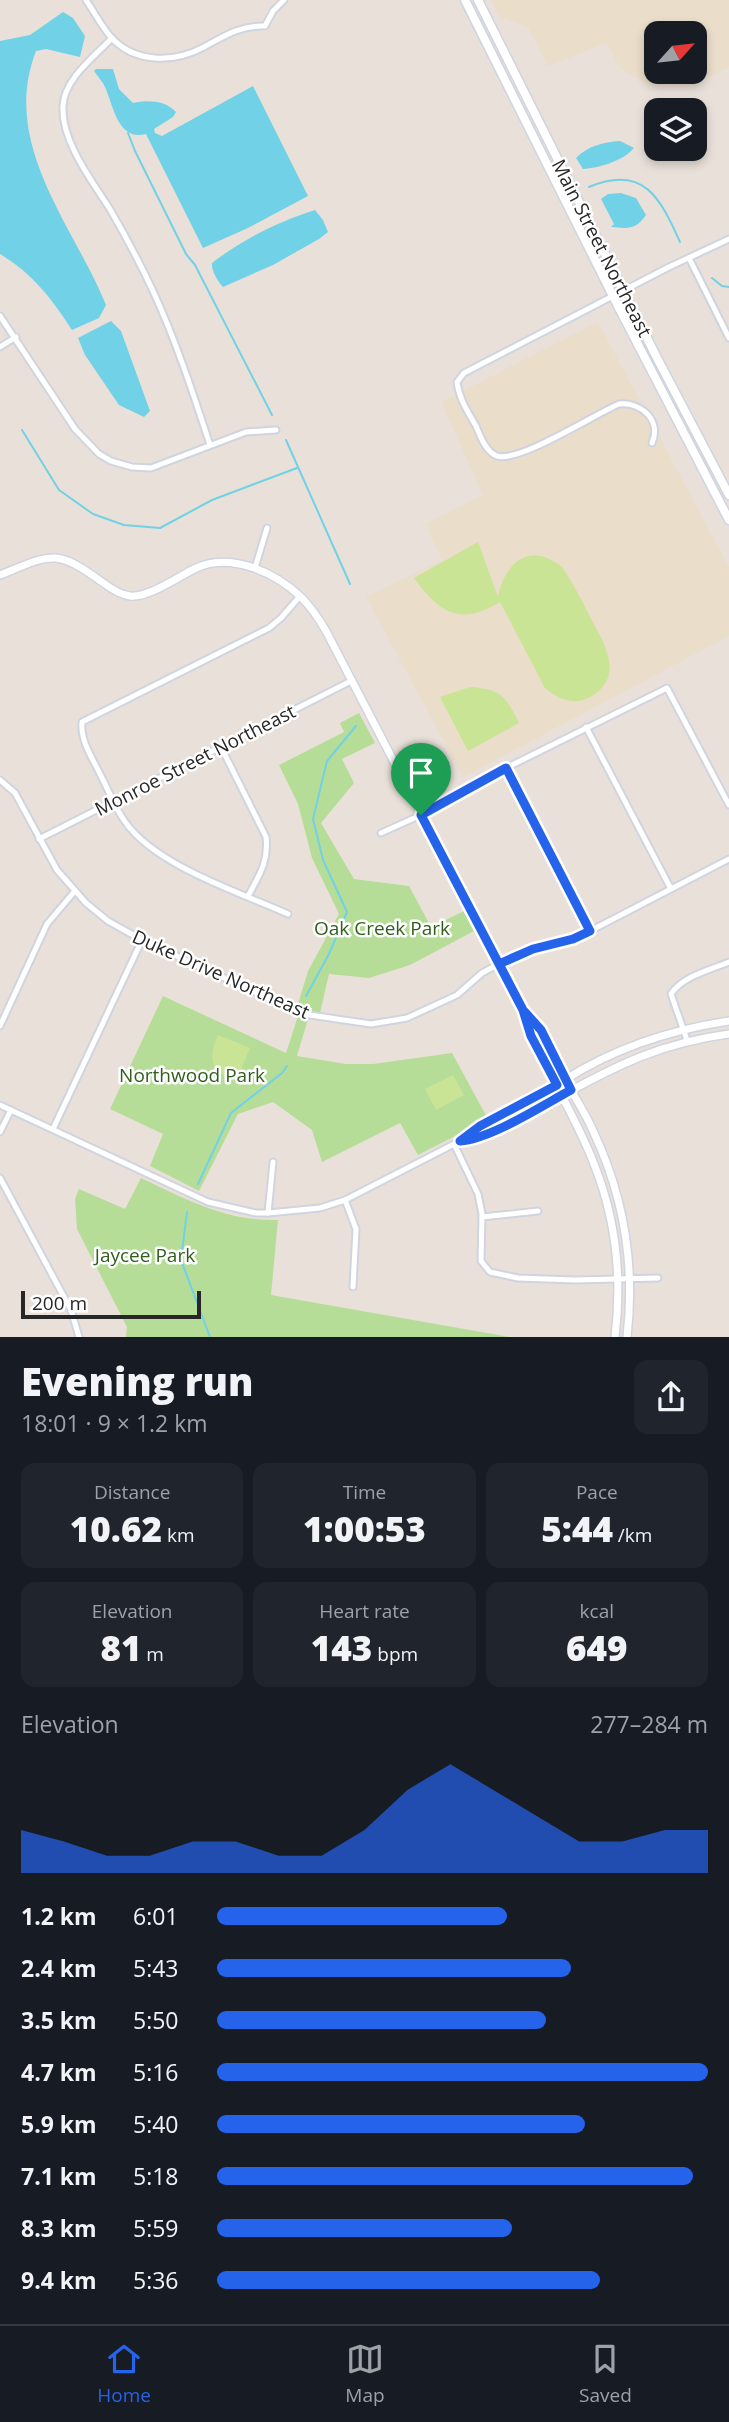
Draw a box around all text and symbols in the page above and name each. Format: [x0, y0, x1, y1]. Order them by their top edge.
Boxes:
north arrow [644, 21, 707, 84]
map controls [644, 21, 707, 161]
button: layers [644, 98, 707, 161]
street label: Main Street Northeast [546, 155, 658, 341]
street label: Monroe Street Northeast [90, 698, 300, 822]
pin [391, 743, 451, 815]
icon: arrive [402, 754, 440, 792]
park label: Oak Creek Park [314, 915, 450, 941]
street label: Duke Drive Northeast [128, 923, 314, 1025]
park label: Northwood Park [119, 1062, 265, 1088]
park label: Jaycee Park [93, 1242, 195, 1268]
scale bar [21, 1288, 201, 1320]
text: 200 m [32, 1290, 87, 1316]
text: Evening run [21, 1355, 253, 1407]
button: share [634, 1360, 708, 1434]
text: 18:01 · 9 × 1.2 km [21, 1407, 208, 1439]
text: Distance [94, 1479, 170, 1505]
text: Time [343, 1479, 386, 1505]
text: Pace [576, 1479, 618, 1505]
text: 10.62 [70, 1505, 162, 1552]
text: 1:00:53 [303, 1505, 426, 1552]
text: 5:44 [541, 1505, 613, 1552]
text: km [162, 1522, 195, 1548]
text: /km [613, 1522, 652, 1548]
text: Elevation [92, 1598, 173, 1624]
text: Heart rate [319, 1598, 410, 1624]
text: kcal [580, 1598, 614, 1624]
text: 81 [100, 1624, 141, 1671]
text: 143 [311, 1624, 372, 1671]
text: 649 [566, 1624, 628, 1671]
text: m [141, 1641, 164, 1667]
text: bpm [372, 1641, 418, 1667]
text: Elevation [21, 1708, 119, 1740]
text: 277–284 m [590, 1708, 708, 1740]
text: 1.2 km [21, 1900, 97, 1932]
text: 6:01 [133, 1900, 179, 1932]
text: 2.4 km [21, 1952, 97, 1984]
text: 5:43 [133, 1952, 179, 1984]
text: 3.5 km [21, 2004, 97, 2036]
text: 5:50 [133, 2004, 179, 2036]
text: 4.7 km [21, 2056, 97, 2088]
text: 5:16 [133, 2056, 179, 2088]
text: 5.9 km [21, 2108, 97, 2140]
text: 5:40 [133, 2108, 179, 2140]
text: 7.1 km [21, 2160, 97, 2192]
text: 5:18 [133, 2160, 179, 2192]
text: 8.3 km [21, 2212, 97, 2244]
text: 5:59 [133, 2212, 179, 2244]
text: 9.4 km [21, 2264, 97, 2296]
text: 5:36 [133, 2264, 179, 2296]
tab: Home [97, 2340, 151, 2408]
tab: Map [345, 2340, 385, 2408]
tab: Saved [579, 2340, 632, 2408]

